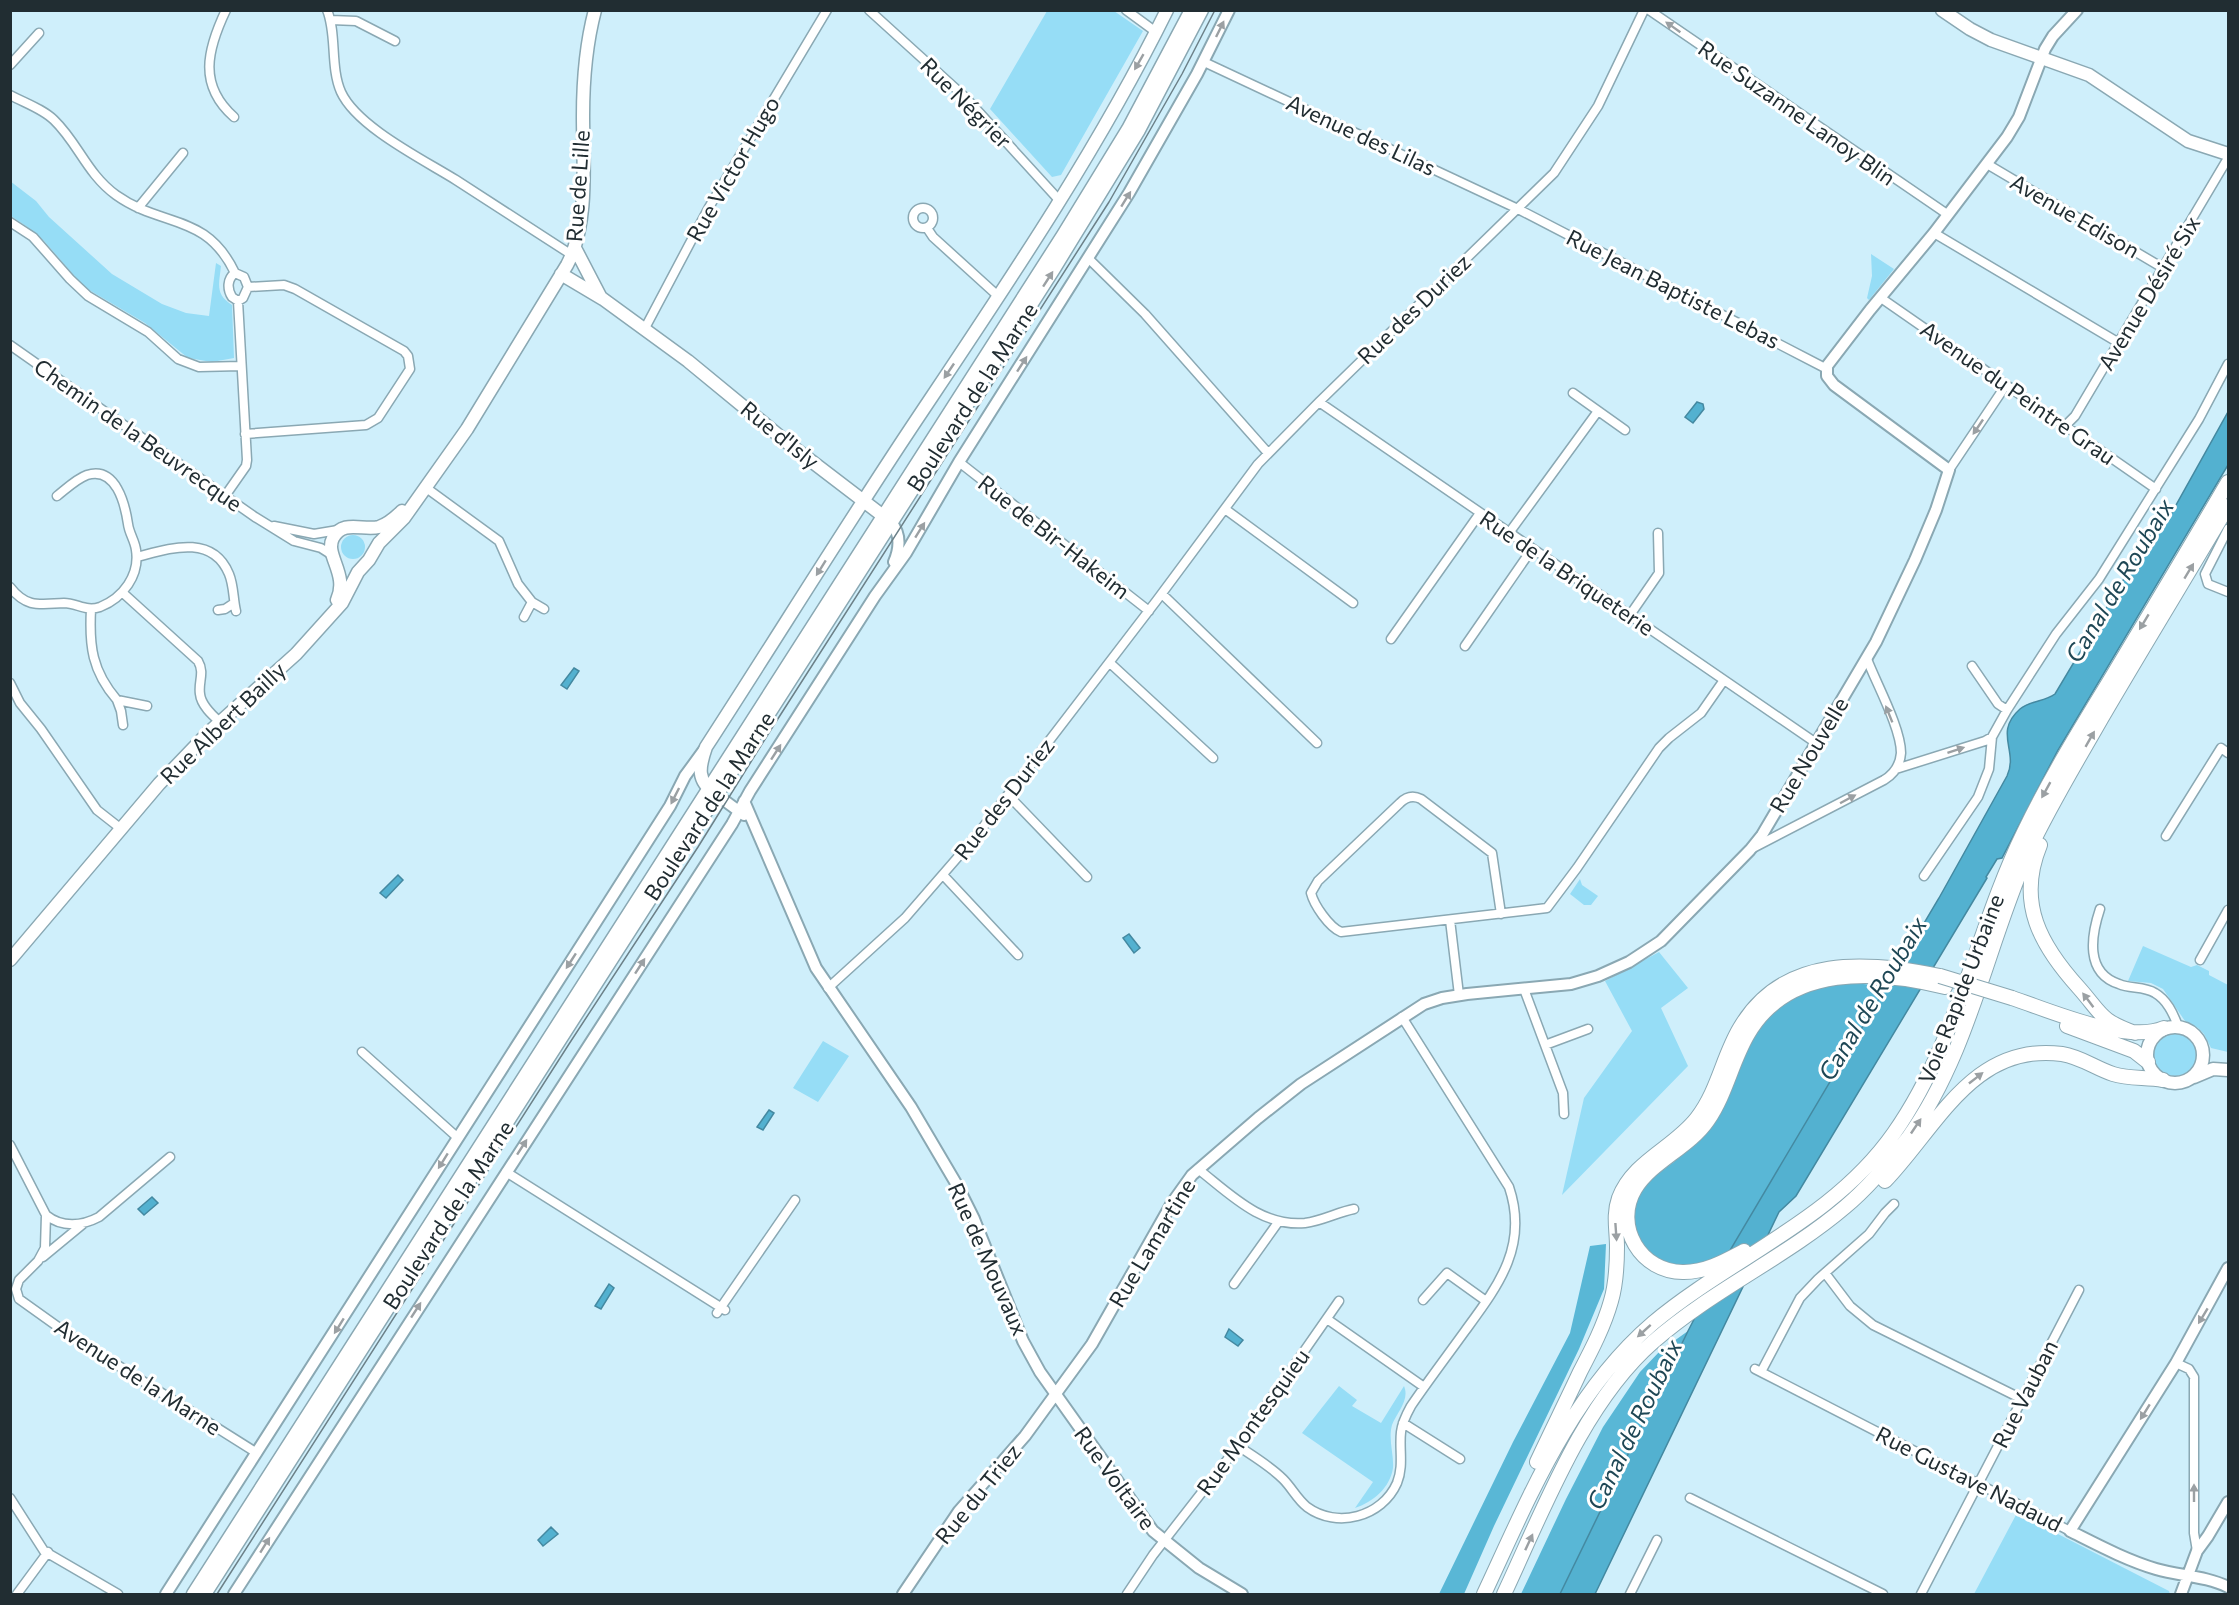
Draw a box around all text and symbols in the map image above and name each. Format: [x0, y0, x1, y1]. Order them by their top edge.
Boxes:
one-way arrow [1215, 20, 1225, 37]
one-way arrow [1665, 22, 1681, 33]
street label: Rue Suzanne Lanoy Blin [1693, 34, 1901, 191]
street label: Rue Négrier [915, 51, 1018, 154]
one-way arrow [1134, 54, 1144, 71]
street label: Avenue des Lilas [1282, 88, 1440, 181]
street label: Rue Victor Hugo [680, 91, 785, 246]
street label: Rue de Lille [560, 129, 595, 243]
street label: Avenue Edison [2006, 168, 2145, 263]
one-way arrow [1120, 191, 1131, 207]
street label: Avenue Désiré Six [2092, 210, 2205, 375]
street label: Rue Jean Baptiste Lebas [1562, 223, 1784, 354]
street label: Rue des Duriez [1351, 248, 1476, 369]
one-way arrow [1043, 271, 1054, 287]
street label: Boulevard de la Marne [900, 297, 1043, 496]
street label: Avenue du Peintre Grau [1916, 315, 2121, 470]
street label: Chemin de la Beuvrecque [29, 352, 248, 517]
one-way arrow [1016, 356, 1027, 372]
one-way arrow [944, 363, 955, 379]
street label: Rue d'Isly [736, 395, 825, 474]
one-way arrow [1972, 419, 1983, 436]
street label: Rue de Bir-Hakeim [973, 469, 1136, 604]
water label: Canal de Roubaix [2058, 493, 2179, 667]
street label: Rue de la Briqueterie [1475, 504, 1660, 641]
one-way arrow [914, 522, 925, 538]
one-way arrow [815, 560, 826, 576]
one-way arrow [2184, 563, 2195, 579]
one-way arrow [2139, 614, 2150, 630]
street label: Rue Albert Bailly [154, 656, 291, 789]
street label: Rue Nouvelle [1764, 692, 1854, 817]
one-way arrow [1884, 704, 1894, 722]
street label: Boulevard de la Marne [637, 706, 780, 905]
one-way arrow [2084, 731, 2095, 747]
street label: Rue des Duriez [948, 733, 1059, 865]
one-way arrow [770, 744, 781, 760]
one-way arrow [1947, 745, 1965, 754]
one-way arrow [2041, 782, 2051, 799]
one-way arrow [670, 788, 680, 805]
one-way arrow [1839, 795, 1856, 804]
street label: Voie Rapide Urbaine [1912, 890, 2009, 1087]
water label: Canal de Roubaix [1811, 911, 1932, 1085]
one-way arrow [565, 953, 577, 969]
one-way arrow [634, 958, 646, 974]
one-way arrow [2083, 993, 2095, 1008]
one-way arrow [1967, 1072, 1983, 1084]
street label: Boulevard de la Marne [376, 1115, 519, 1314]
one-way arrow [1910, 1119, 1922, 1135]
one-way arrow [517, 1139, 528, 1155]
one-way arrow [438, 1153, 449, 1169]
street label: Rue Lamartine [1103, 1174, 1201, 1312]
street label: Rue de Mouvaux [943, 1178, 1034, 1340]
one-way arrow [1611, 1222, 1621, 1241]
one-way arrow [411, 1302, 422, 1319]
one-way arrow [2198, 1308, 2208, 1325]
street label: Avenue de la Marne [50, 1313, 226, 1440]
one-way arrow [333, 1317, 344, 1334]
one-way arrow [1637, 1324, 1652, 1338]
water label: Canal de Roubaix [1580, 1334, 1688, 1514]
street label: Rue Vauban [1986, 1335, 2063, 1452]
street label: Rue Montesquieu [1190, 1343, 1315, 1500]
one-way arrow [2140, 1404, 2151, 1420]
street label: Rue Gustave Nadaud [1872, 1420, 2067, 1537]
street label: Rue Voltaire [1069, 1421, 1162, 1535]
street label: Rue du Triez [929, 1438, 1026, 1549]
one-way arrow [2189, 1483, 2199, 1502]
one-way arrow [1525, 1533, 1534, 1550]
one-way arrow [260, 1537, 271, 1553]

